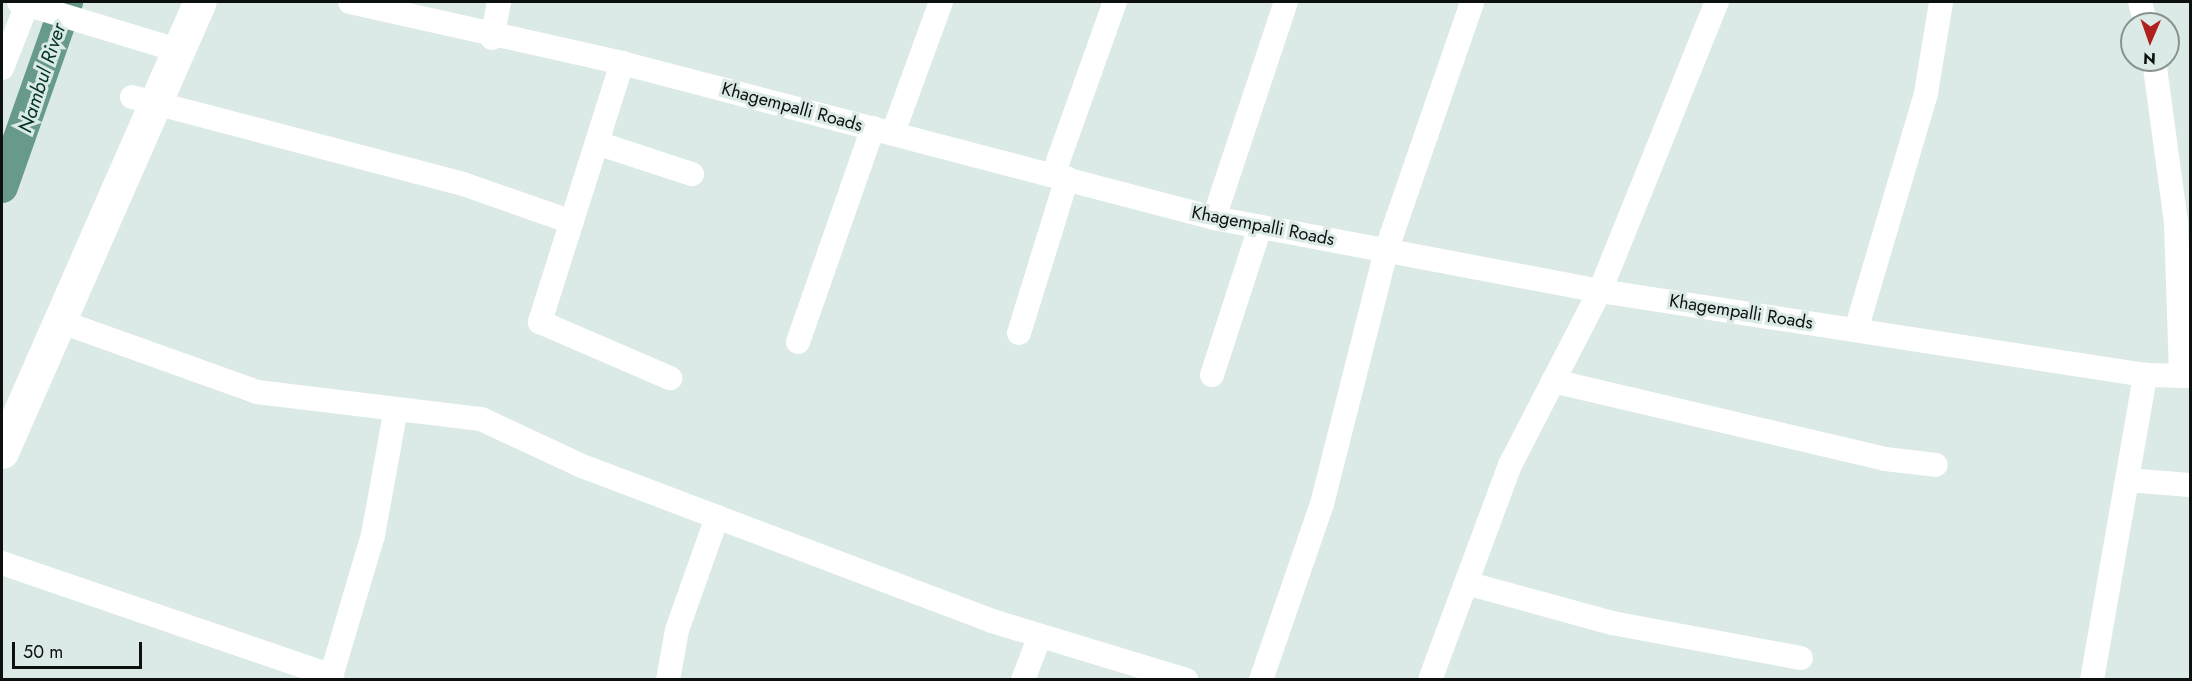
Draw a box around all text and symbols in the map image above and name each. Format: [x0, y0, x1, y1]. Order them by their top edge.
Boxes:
north arrow [2120, 12, 2180, 72]
water label: Nambul River [13, 20, 71, 136]
text: N [2143, 47, 2156, 70]
street label: Khagempalli Roads [719, 78, 865, 136]
street label: Khagempalli Roads [1190, 202, 1336, 250]
street label: Khagempalli Roads [1668, 290, 1814, 334]
scale bar [15, 630, 146, 668]
text: 50 m [23, 639, 63, 665]

